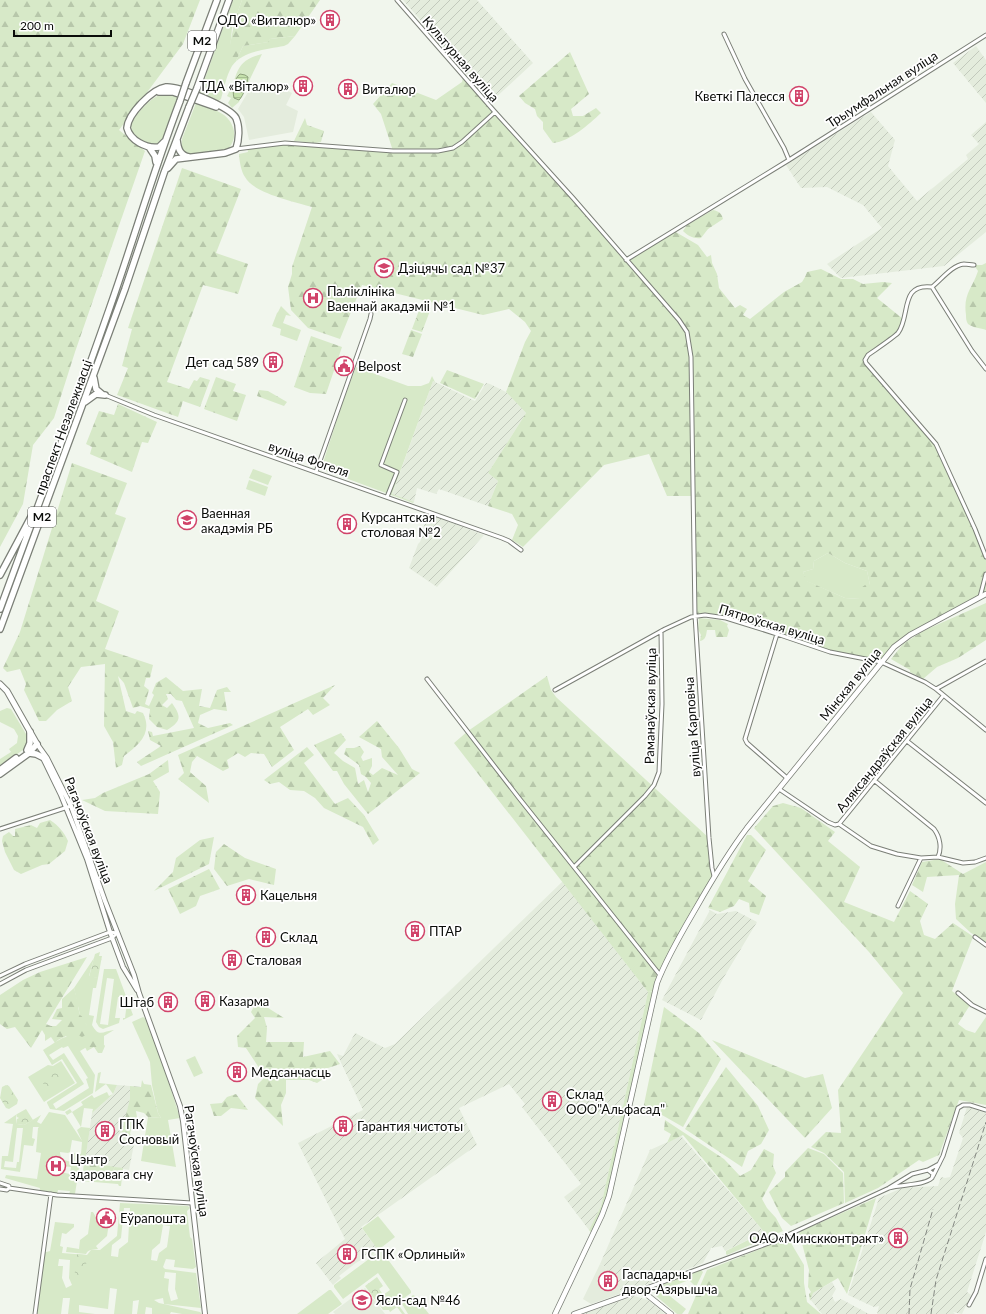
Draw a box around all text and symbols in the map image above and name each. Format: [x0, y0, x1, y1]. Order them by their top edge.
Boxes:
building icon: ОДО «Виталюр» [319, 9, 341, 31]
scale bar [14, 12, 111, 38]
place label: ОДО «Виталюр» [217, 12, 316, 28]
street label: Культурная вуліца [419, 13, 503, 105]
text: 200 m [20, 18, 54, 33]
road number: М2 [188, 31, 216, 51]
street label: Трыумфальная вуліца [823, 47, 941, 131]
building icon: ТДА «Віталюр» [292, 75, 314, 97]
place label: ТДА «Віталюр» [199, 78, 289, 94]
building icon: Виталюр [337, 78, 359, 100]
place label: Виталюр [362, 81, 416, 97]
building icon: Кветкі Палесся [788, 85, 810, 107]
place label: Кветкі Палесся [694, 88, 785, 104]
school or university icon: Дзіцячы сад №37 [373, 257, 395, 279]
place label: Дзіцячы сад №37 [398, 260, 505, 276]
place label: Паліклініка Ваеннай акадэміі №1 [327, 283, 456, 314]
hospital icon: Паліклініка Ваеннай акадэміі №1 [302, 287, 324, 309]
building icon: Дет сад 589 [262, 351, 284, 373]
place label: Дет сад 589 [186, 354, 259, 370]
public building icon: Belpost [333, 355, 355, 377]
street label: праспект Незалежнасці [31, 357, 95, 497]
place label: Belpost [358, 358, 402, 374]
street label: вуліца Фогеля [267, 438, 351, 480]
place label: Ваенная акадэмія РБ [201, 505, 273, 536]
road number: М2 [28, 507, 56, 527]
school or university icon: Ваенная акадэмія РБ [176, 509, 198, 531]
place label: Курсантская столовая №2 [361, 509, 441, 540]
building icon: Курсантская столовая №2 [336, 513, 358, 535]
street label: Пятроўская вуліца [717, 600, 827, 648]
street label: Мінская вуліца [816, 644, 884, 724]
street label: Раманаўская вуліца [641, 648, 659, 764]
street label: вуліца Карповіча [681, 676, 703, 778]
street label: Аляксандраўская вуліца [832, 693, 936, 815]
street label: Рагачоўская вуліца [61, 775, 117, 885]
building icon: Кацельня [235, 884, 257, 906]
place label: Кацельня [260, 887, 317, 903]
building icon: ПТАР [404, 920, 426, 942]
place label: ПТАР [429, 923, 462, 939]
building icon: Склад [255, 926, 277, 948]
place label: Склад [280, 929, 317, 945]
building icon: Сталовая [221, 949, 243, 971]
place label: Сталовая [246, 952, 302, 968]
building icon: Казарма [194, 990, 216, 1012]
building icon: Штаб [157, 991, 179, 1013]
place label: Казарма [219, 993, 269, 1009]
place label: Штаб [120, 994, 154, 1010]
building icon: Медсанчасць [226, 1061, 248, 1083]
place label: Медсанчасць [251, 1064, 331, 1080]
place label: Склад ООО"Альфасад" [566, 1086, 665, 1117]
building icon: Склад ООО"Альфасад" [541, 1090, 563, 1112]
street label: Рагачоўская вуліца [181, 1104, 213, 1218]
building icon: Гарантия чистоты [332, 1115, 354, 1137]
place label: ГПК Сосновый [119, 1116, 179, 1147]
place label: Гарантия чистоты [357, 1118, 463, 1134]
building icon: ГПК Сосновый [94, 1120, 116, 1142]
place label: Цэнтр здаровага сну [70, 1151, 153, 1182]
hospital icon: Цэнтр здаровага сну [45, 1155, 67, 1177]
public building icon: Еўрапошта [95, 1207, 117, 1229]
place label: Еўрапошта [120, 1210, 186, 1226]
building icon: ОАО«Минскконтракт» [887, 1227, 909, 1249]
place label: ОАО«Минскконтракт» [749, 1230, 884, 1246]
building icon: ГСПК «Орлиный» [336, 1243, 358, 1265]
place label: ГСПК «Орлиный» [361, 1246, 466, 1262]
place label: Гаспадарчы двор-Азярышча [622, 1266, 717, 1297]
building icon: Гаспадарчы двор-Азярышча [597, 1270, 619, 1292]
school or university icon: Яслі-сад №46 [351, 1289, 373, 1311]
place label: Яслі-сад №46 [375, 1292, 460, 1308]

